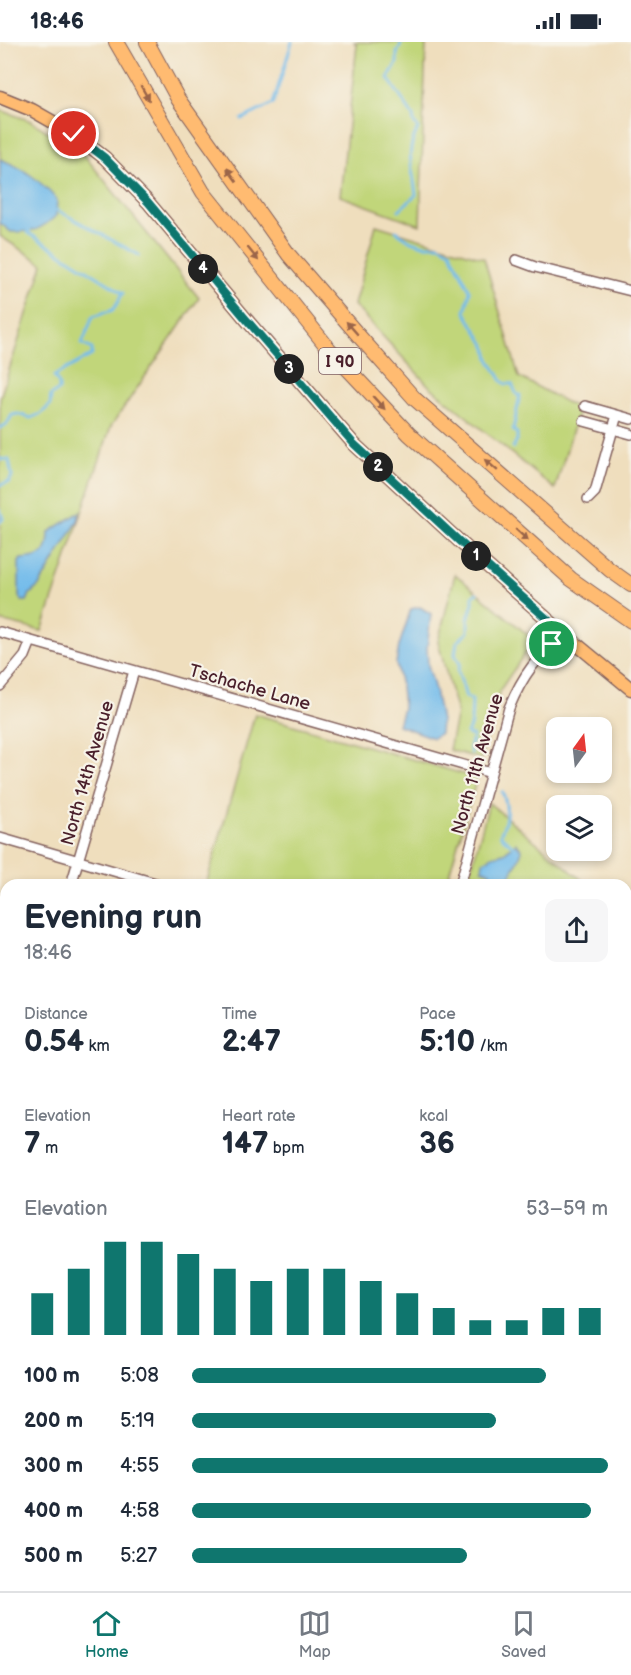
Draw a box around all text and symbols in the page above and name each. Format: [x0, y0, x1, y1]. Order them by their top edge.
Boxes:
text: 18:46 [30, 8, 84, 35]
one-way arrow [139, 85, 150, 101]
pin [48, 108, 99, 159]
icon: check [57, 117, 90, 150]
one-way arrow [227, 167, 239, 182]
one-way arrow [246, 247, 258, 262]
pin: 4 [188, 254, 218, 284]
text: 4 [198, 259, 208, 278]
one-way arrow [345, 321, 359, 336]
road number: I 90 [319, 348, 361, 374]
pin: 3 [274, 354, 304, 384]
text: 3 [284, 359, 294, 378]
one-way arrow [372, 395, 386, 409]
pin: 2 [363, 452, 393, 482]
text: 2 [373, 457, 383, 476]
one-way arrow [484, 459, 499, 472]
one-way arrow [514, 528, 529, 541]
pin: 1 [461, 541, 491, 571]
text: 1 [473, 546, 479, 565]
pin [526, 618, 577, 669]
icon: arrive [535, 627, 568, 660]
street label: Tschache Lane [187, 660, 313, 715]
street label: North 11th Avenue [447, 691, 508, 837]
street label: North 14th Avenue [57, 698, 118, 848]
north arrow [546, 717, 612, 783]
map controls [546, 717, 612, 861]
button: layers [546, 795, 612, 861]
text: Evening run [24, 898, 202, 938]
button: share [545, 899, 608, 962]
text: 18:46 [24, 941, 72, 965]
text: Distance [24, 1005, 88, 1024]
text: Time [222, 1005, 257, 1024]
text: Pace [419, 1005, 456, 1024]
text: 0.54 [24, 1024, 84, 1060]
text: 2:47 [222, 1024, 281, 1060]
text: 5:10 [419, 1024, 475, 1060]
text: km [84, 1037, 110, 1056]
text: /km [475, 1037, 508, 1056]
text: Elevation [24, 1107, 91, 1126]
text: Heart rate [222, 1107, 296, 1126]
text: kcal [419, 1107, 448, 1126]
text: 7 [24, 1126, 41, 1162]
text: 147 [222, 1126, 269, 1162]
text: 36 [419, 1126, 455, 1162]
text: m [41, 1139, 58, 1158]
text: bpm [269, 1139, 304, 1158]
text: Elevation [24, 1197, 107, 1221]
text: 53–59 m [526, 1197, 608, 1221]
text: 100 m [24, 1364, 80, 1388]
text: 5:08 [120, 1364, 159, 1388]
text: 200 m [24, 1409, 83, 1433]
text: 5:19 [120, 1409, 155, 1433]
text: 300 m [24, 1454, 83, 1478]
text: 4:55 [120, 1454, 159, 1478]
text: 400 m [24, 1499, 83, 1523]
text: 4:58 [120, 1499, 159, 1523]
text: 500 m [24, 1544, 83, 1568]
text: 5:27 [120, 1544, 157, 1568]
tab: Home [85, 1607, 128, 1662]
tab: Map [298, 1607, 331, 1662]
tab: Saved [501, 1607, 546, 1662]

